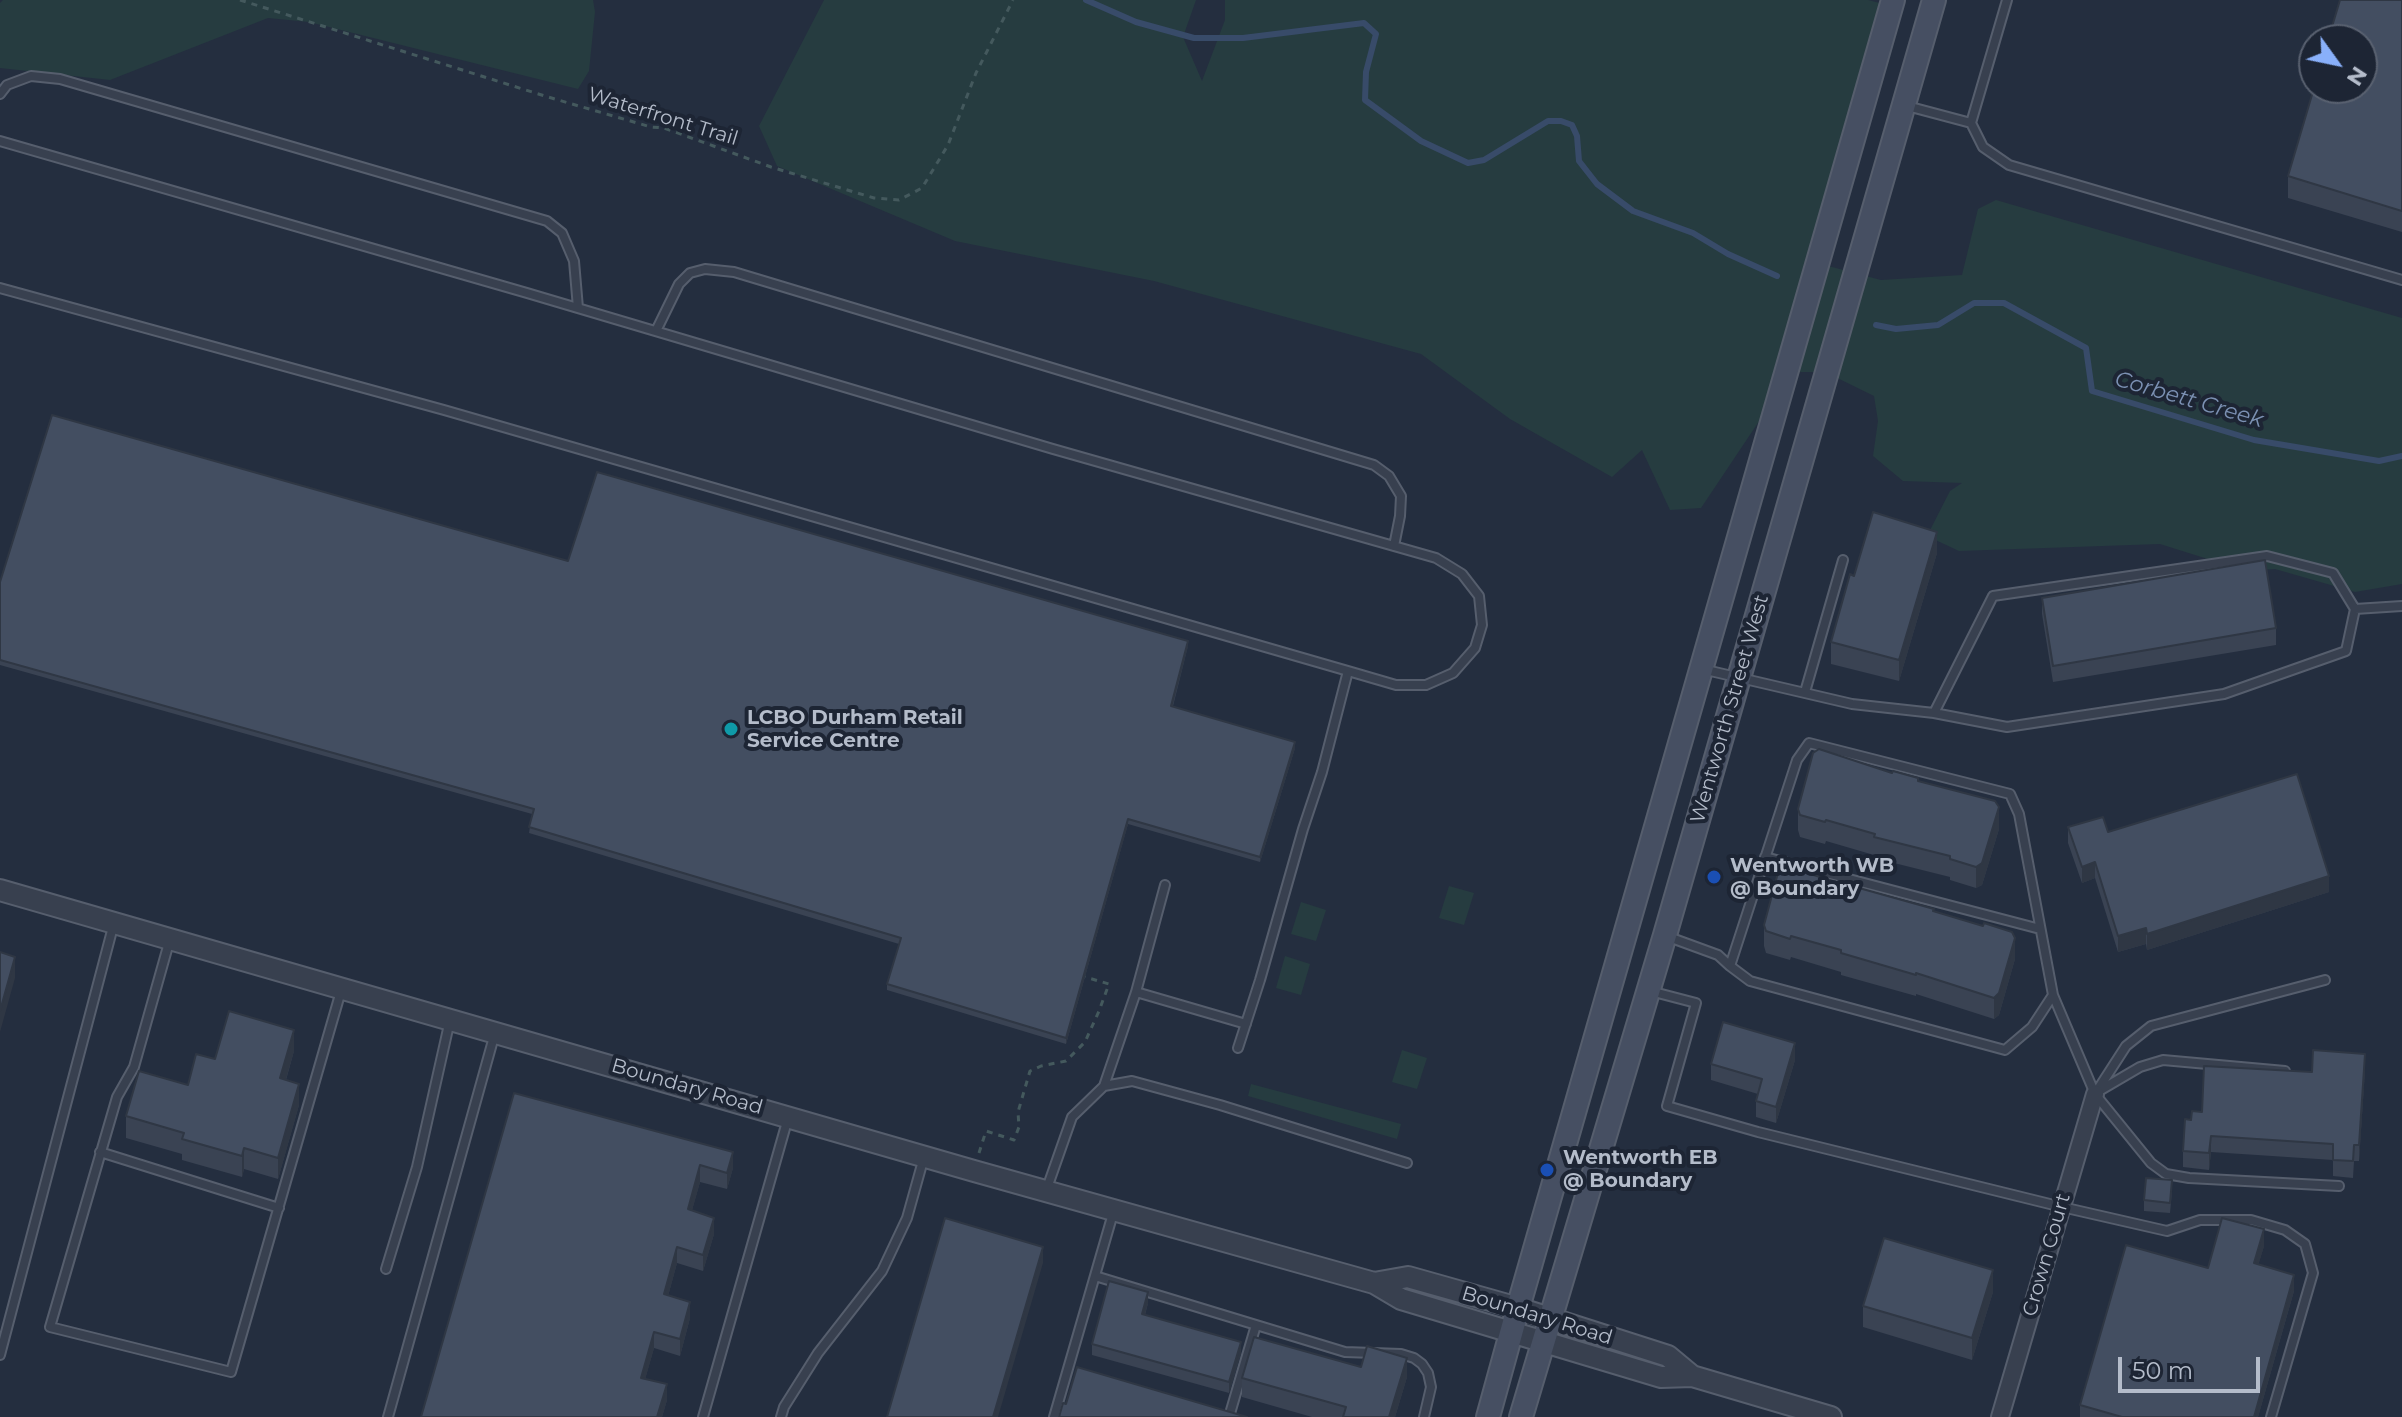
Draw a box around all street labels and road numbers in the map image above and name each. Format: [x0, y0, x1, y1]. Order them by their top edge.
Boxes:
street label: Waterfront Trail [585, 83, 741, 151]
street label: Wentworth Street West [1686, 592, 1774, 826]
street label: Boundary Road [609, 1054, 765, 1120]
street label: Crown Court [2018, 1191, 2076, 1319]
street label: Boundary Road [1459, 1282, 1615, 1350]

